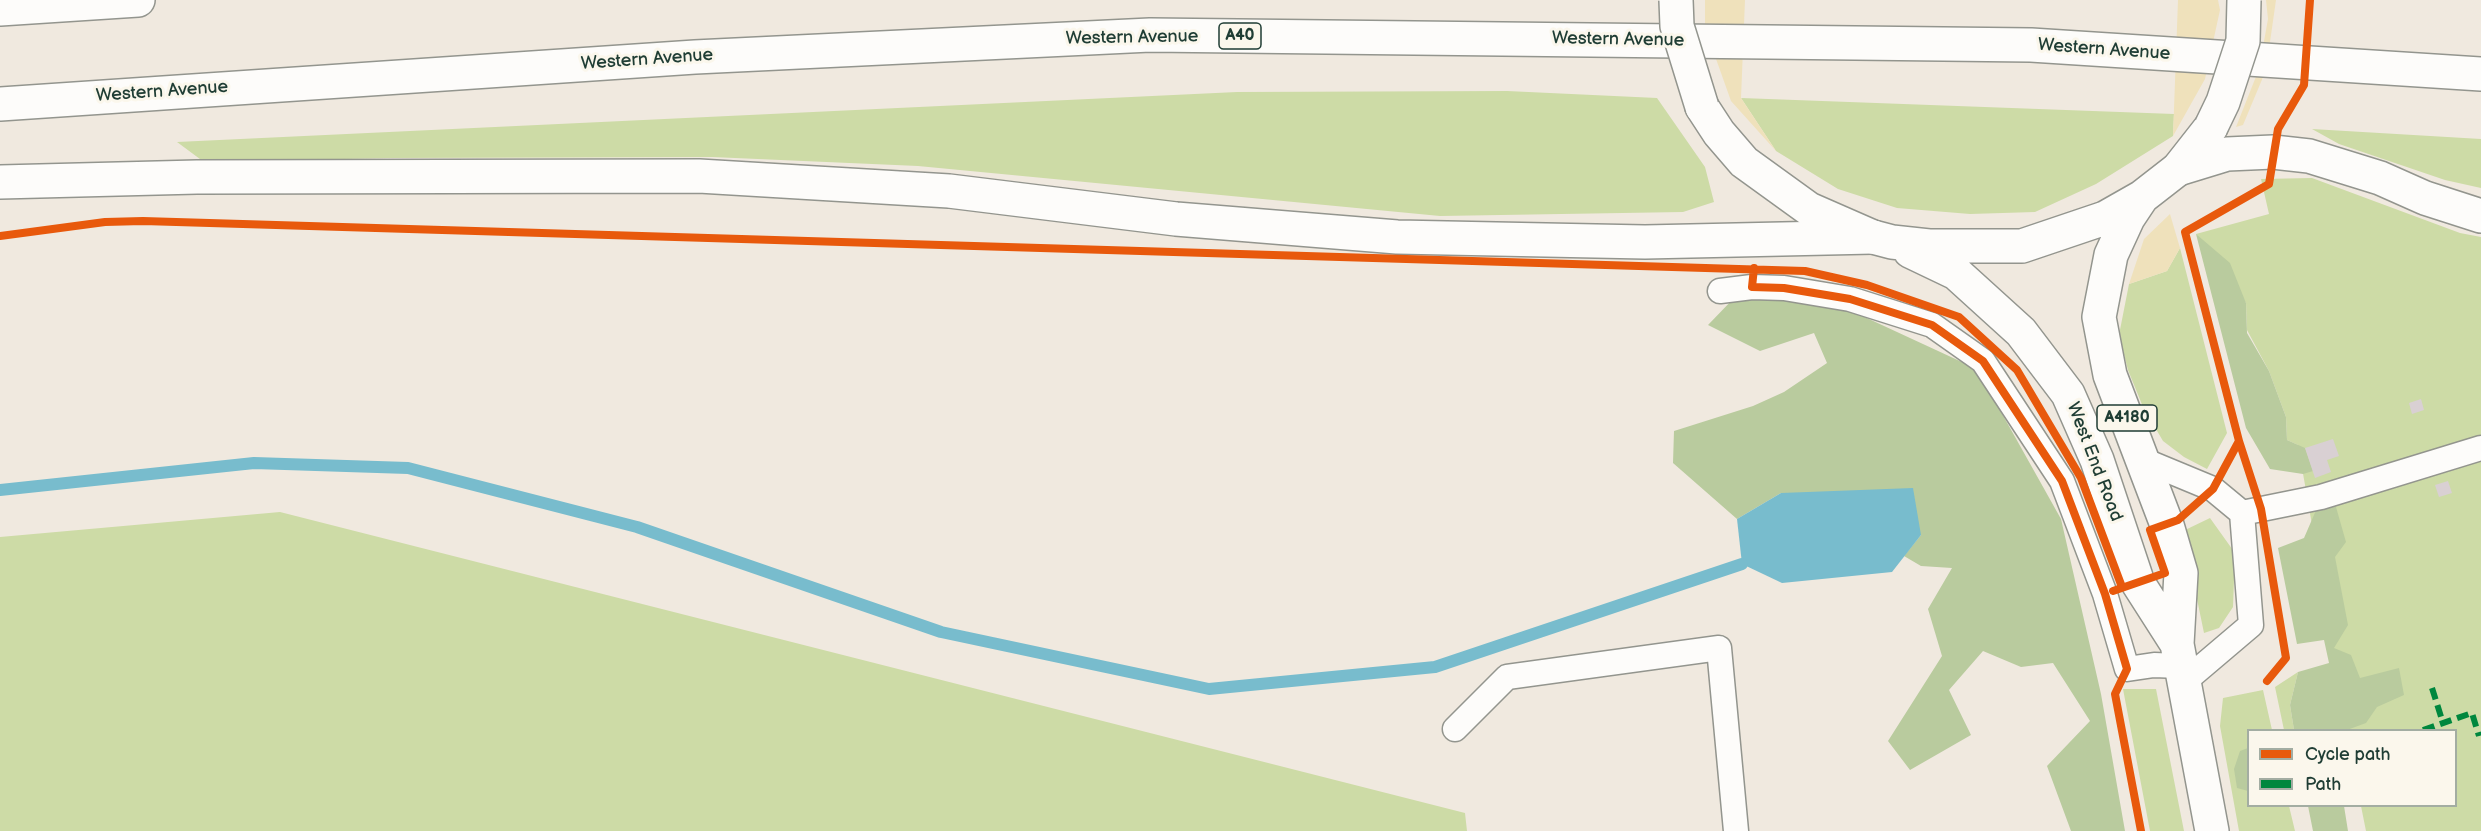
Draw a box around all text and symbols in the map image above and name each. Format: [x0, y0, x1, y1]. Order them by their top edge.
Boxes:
road number: A40 [1219, 23, 1261, 49]
street label: Western Avenue [1066, 26, 1198, 50]
street label: Western Avenue [1552, 28, 1684, 52]
street label: Western Avenue [2037, 35, 2171, 65]
street label: Western Avenue [580, 45, 714, 75]
street label: Western Avenue [95, 77, 229, 107]
street label: West End Road [2061, 399, 2127, 525]
road number: A4180 [2097, 405, 2157, 431]
legend [2247, 729, 2457, 807]
text: Cycle path [2305, 744, 2391, 765]
text: Path [2305, 774, 2341, 795]

